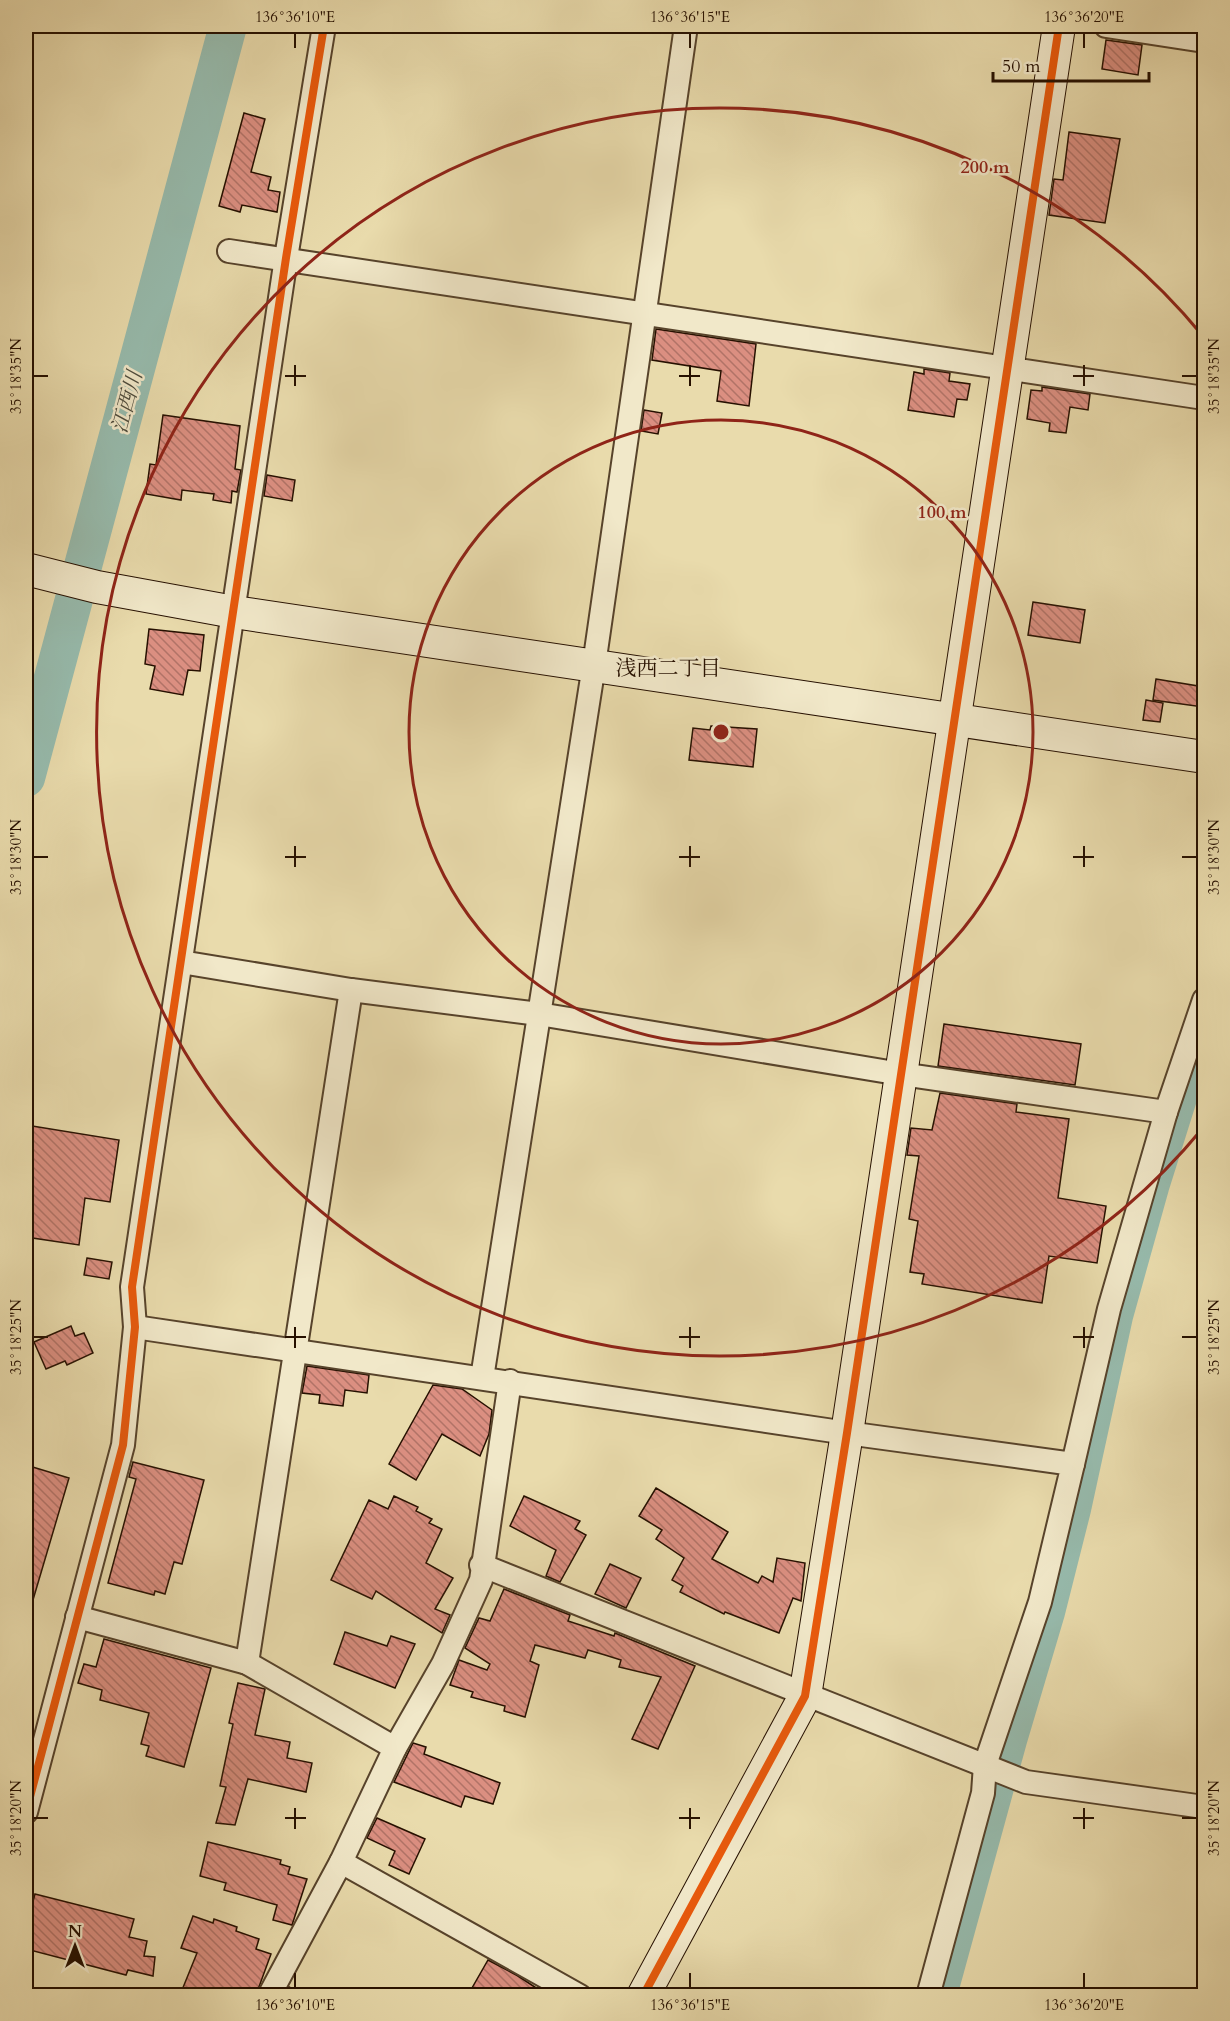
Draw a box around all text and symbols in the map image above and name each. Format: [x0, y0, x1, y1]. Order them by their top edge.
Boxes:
text: 136°36'10"E [255, 7, 335, 27]
text: 136°36'15"E [650, 7, 730, 27]
text: 136°36'20"E [1044, 7, 1124, 27]
scale bar [993, 45, 1149, 83]
text: 50 m [1002, 54, 1041, 79]
text: 200 m [960, 155, 1010, 180]
text: 35°18'35"N [6, 338, 26, 414]
text: 35°18'35"N [1204, 338, 1224, 414]
water label: 江西川 [105, 366, 150, 436]
text: 100 m [917, 500, 967, 525]
district label: 浅西二丁目 [616, 654, 721, 683]
centre of rings [711, 722, 731, 742]
text: 35°18'30"N [6, 819, 26, 895]
text: 35°18'30"N [1204, 819, 1224, 895]
text: 35°18'25"N [6, 1299, 26, 1375]
text: 35°18'25"N [1204, 1299, 1224, 1375]
text: 35°18'20"N [6, 1780, 26, 1856]
text: 35°18'20"N [1204, 1780, 1224, 1856]
north arrow [45, 1916, 105, 1976]
text: N [68, 1921, 82, 1943]
text: 136°36'10"E [255, 1995, 335, 2015]
text: 136°36'15"E [650, 1995, 730, 2015]
text: 136°36'20"E [1044, 1995, 1124, 2015]

